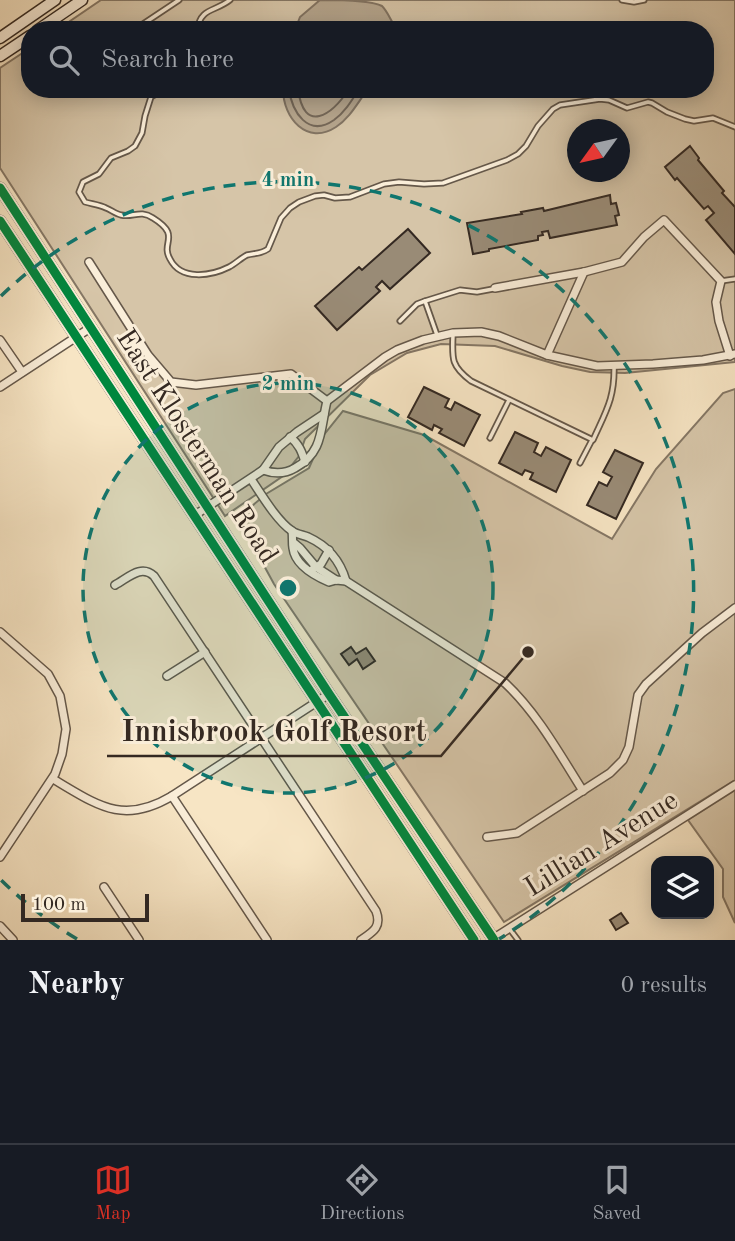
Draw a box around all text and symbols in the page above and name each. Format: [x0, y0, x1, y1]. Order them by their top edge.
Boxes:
search box [21, 21, 714, 98]
icon: search [45, 41, 83, 79]
text: Search here [101, 47, 234, 73]
north arrow [567, 119, 630, 182]
text: 4 min [262, 170, 314, 191]
street label: East Klosterman Road [110, 325, 282, 569]
text: 2 min [262, 374, 314, 395]
centre of rings [276, 576, 300, 600]
callout: Innisbrook Golf Resort [107, 705, 441, 756]
text: Innisbrook Golf Resort [121, 718, 427, 748]
street label: Lillian Avenue [520, 787, 684, 903]
map controls [651, 856, 714, 919]
button: layers [651, 856, 714, 919]
scale bar [21, 891, 149, 923]
text: 100 m [32, 896, 85, 915]
text: Nearby [28, 970, 125, 1000]
text: 0 results [621, 974, 707, 997]
tab: Map [94, 1161, 132, 1226]
tab: Directions [320, 1161, 405, 1226]
tab: Saved [593, 1161, 641, 1226]

